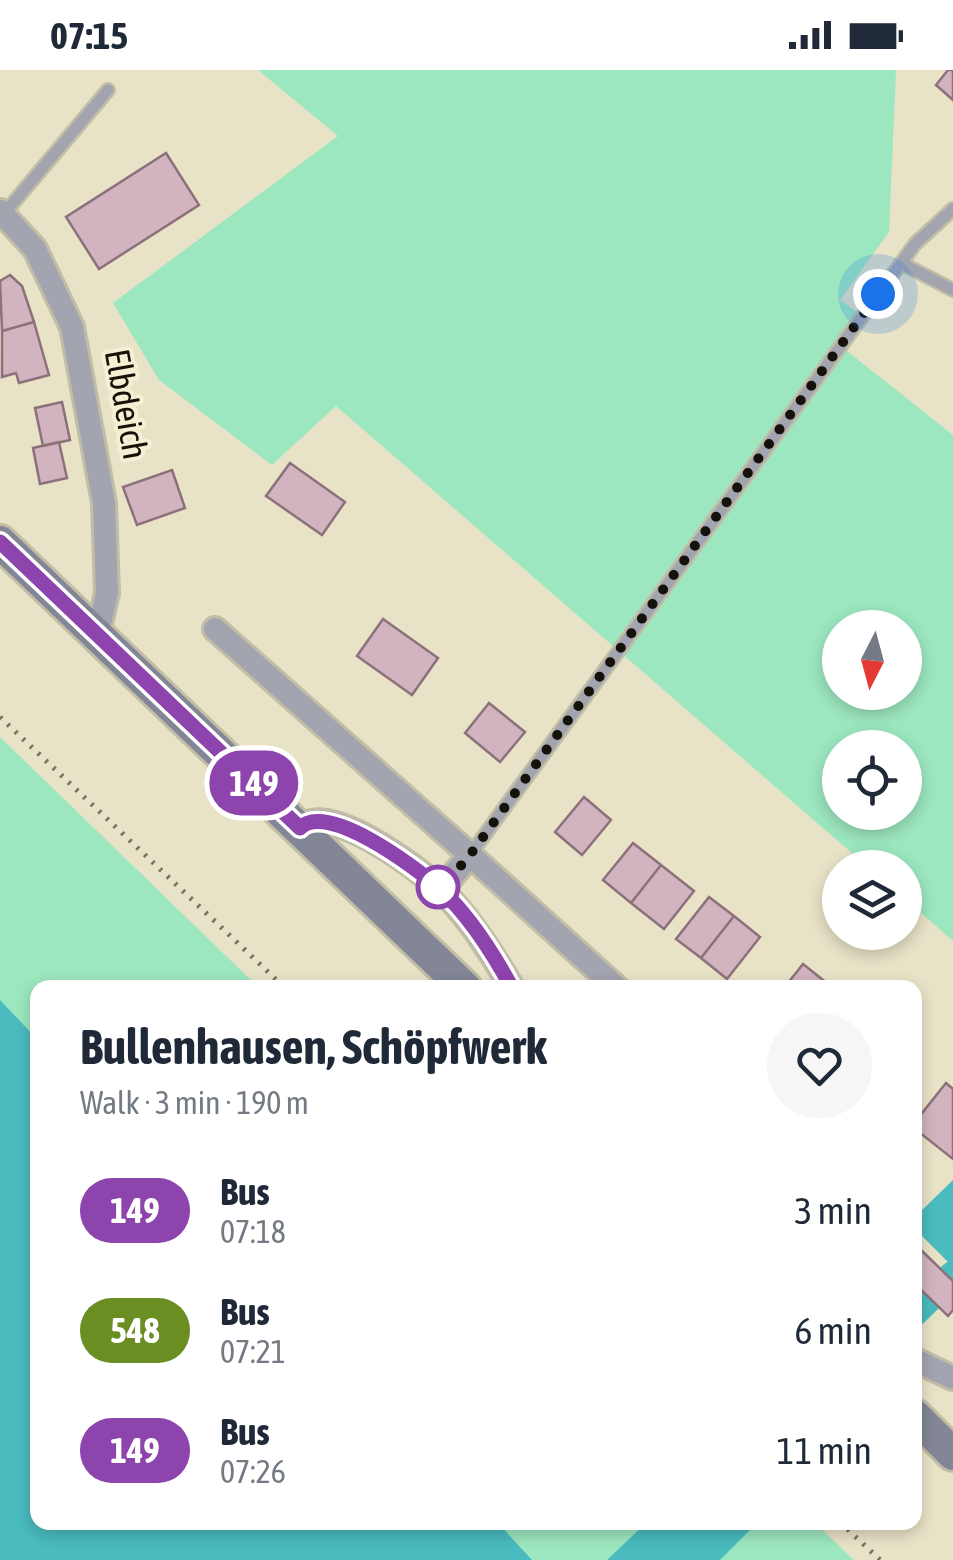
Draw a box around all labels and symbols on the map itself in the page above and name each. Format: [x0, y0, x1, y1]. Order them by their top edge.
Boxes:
your location [853, 269, 903, 319]
street label: Elbdeich [98, 346, 156, 462]
north arrow [822, 610, 922, 710]
line badge: 149 [196, 750, 312, 816]
unlabelled marker [417, 866, 459, 908]

